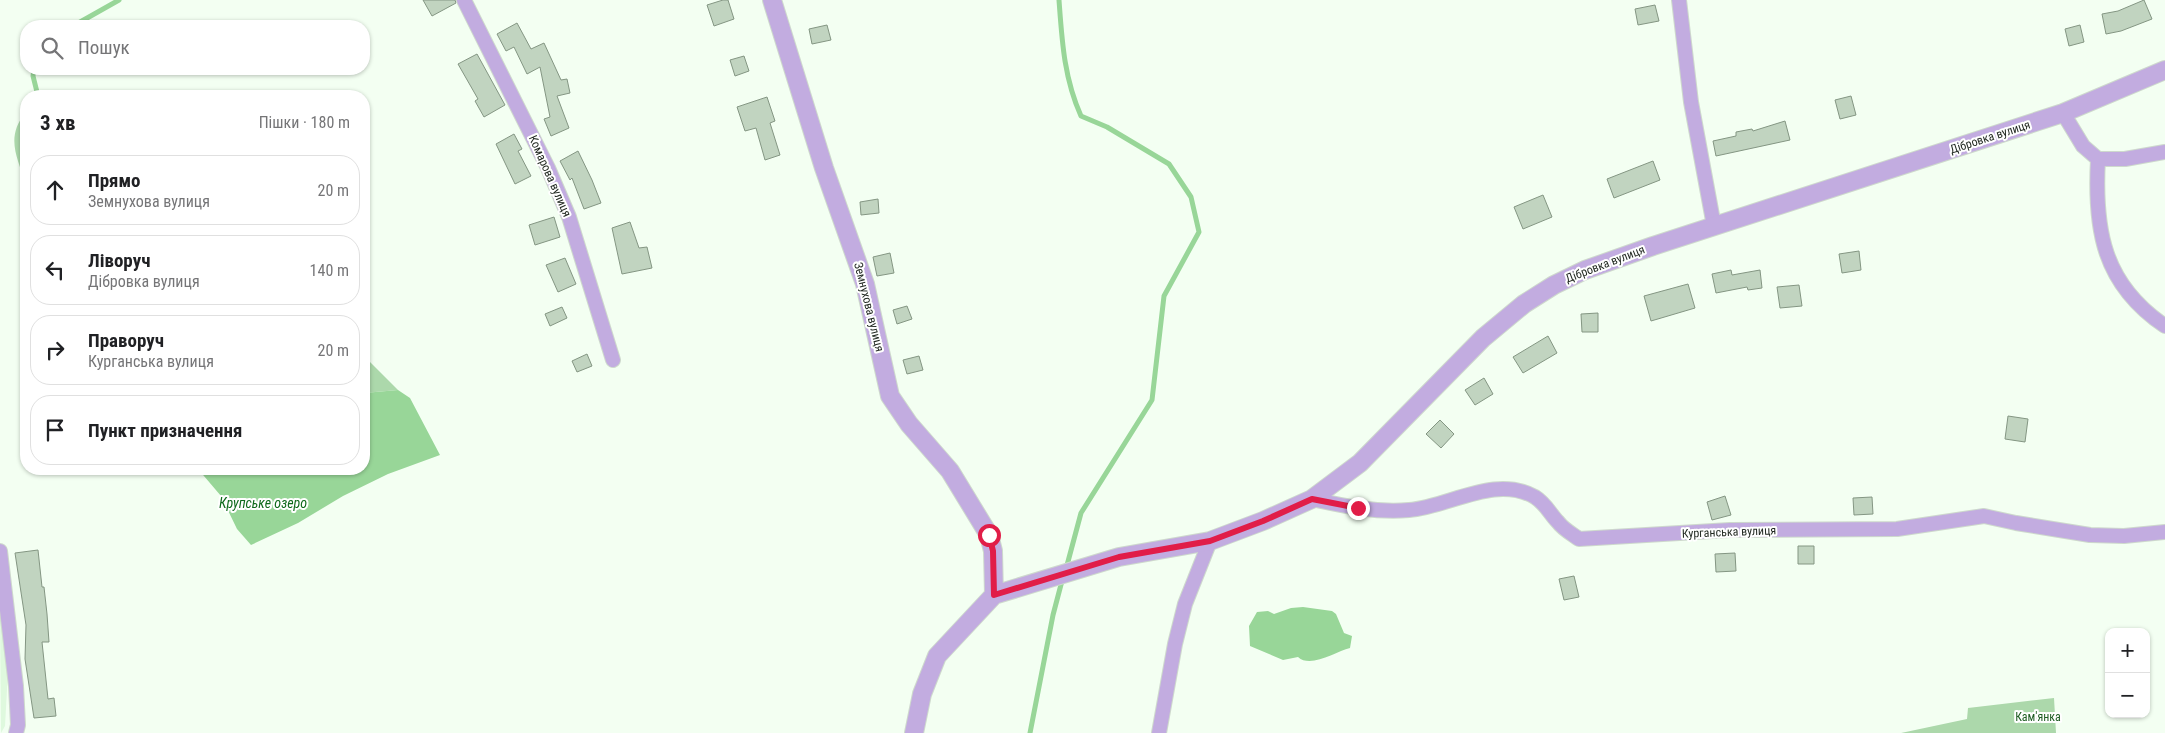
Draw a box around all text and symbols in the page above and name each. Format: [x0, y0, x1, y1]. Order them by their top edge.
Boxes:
search box [20, 20, 370, 75]
icon: search [38, 34, 66, 62]
text: Пошук [78, 36, 130, 59]
text: 3 хв [40, 111, 75, 135]
text: Пішки · 180 m [259, 113, 350, 132]
street label: Дібровка вулиця [1948, 117, 2032, 157]
street label: Комарова вулиця [526, 133, 574, 219]
text: Прямо [88, 169, 141, 192]
icon: ahead [41, 176, 69, 204]
text: 20 m [317, 181, 349, 200]
text: Земнухова вулиця [88, 192, 210, 211]
street label: Дібровка вулиця [1563, 242, 1647, 286]
text: Ліворуч [88, 249, 150, 272]
icon: left [41, 256, 69, 284]
text: 140 m [310, 261, 349, 280]
street label: Земнухова вулиця [851, 261, 887, 353]
text: Дібровка вулиця [88, 272, 200, 291]
text: Праворуч [88, 329, 164, 352]
icon: right [41, 336, 69, 364]
text: 20 m [317, 341, 349, 360]
text: Курганська вулиця [88, 352, 214, 371]
icon: arrive [41, 416, 69, 444]
text: Пункт призначення [88, 419, 242, 442]
water label: Крупське озеро [219, 495, 307, 511]
route end [1347, 497, 1370, 520]
street label: Курганська вулиця [1682, 523, 1776, 541]
route start [978, 524, 1001, 547]
map controls [2105, 628, 2150, 718]
button: + [2105, 628, 2150, 673]
button: − [2105, 673, 2150, 718]
park label: Кам'янка [2015, 710, 2061, 724]

